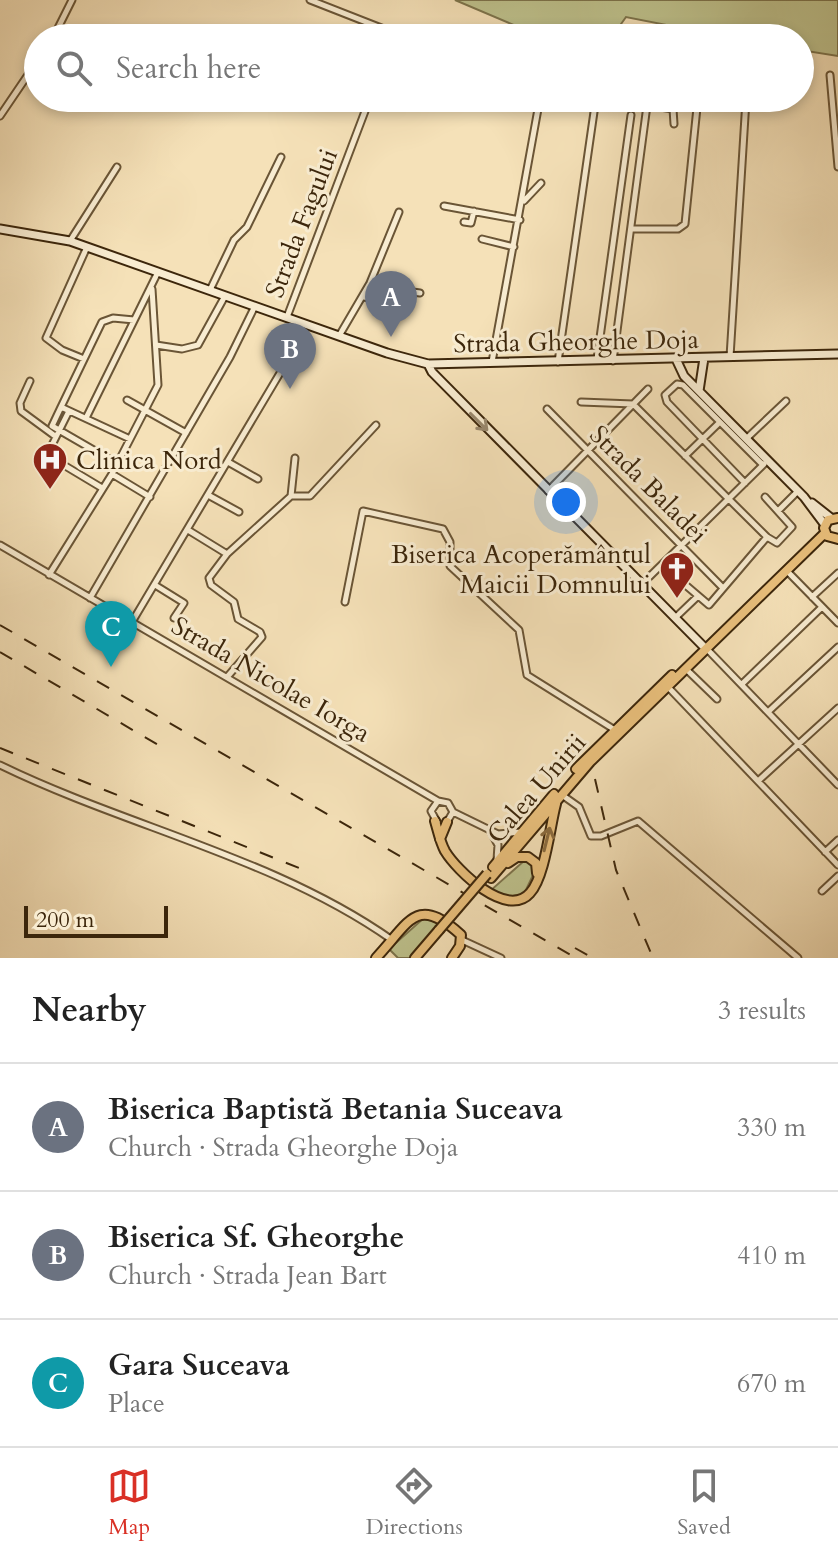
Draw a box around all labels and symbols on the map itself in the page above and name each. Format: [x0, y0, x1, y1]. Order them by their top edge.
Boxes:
street label: Strada Fagului [257, 144, 346, 303]
pin: A [365, 271, 417, 337]
street label: Strada Gheorghe Doja [453, 322, 699, 361]
pin: B [264, 323, 316, 389]
one-way arrow [469, 411, 489, 431]
street label: Strada Baladei [582, 418, 715, 551]
hospital icon: Clinica Nord [31, 441, 69, 491]
place label: Clinica Nord [76, 443, 222, 478]
your location [546, 482, 586, 522]
place label: Biserica Acoperământul Maicii Domnului [391, 537, 651, 602]
church icon: Biserica Acoperământul Maicii Domnului [658, 550, 696, 600]
pin: C [85, 601, 137, 667]
street label: Strada Nicolae Iorga [165, 608, 377, 751]
street label: Calea Unirii [479, 726, 594, 851]
one-way arrow [541, 826, 556, 852]
scale bar [24, 902, 168, 938]

